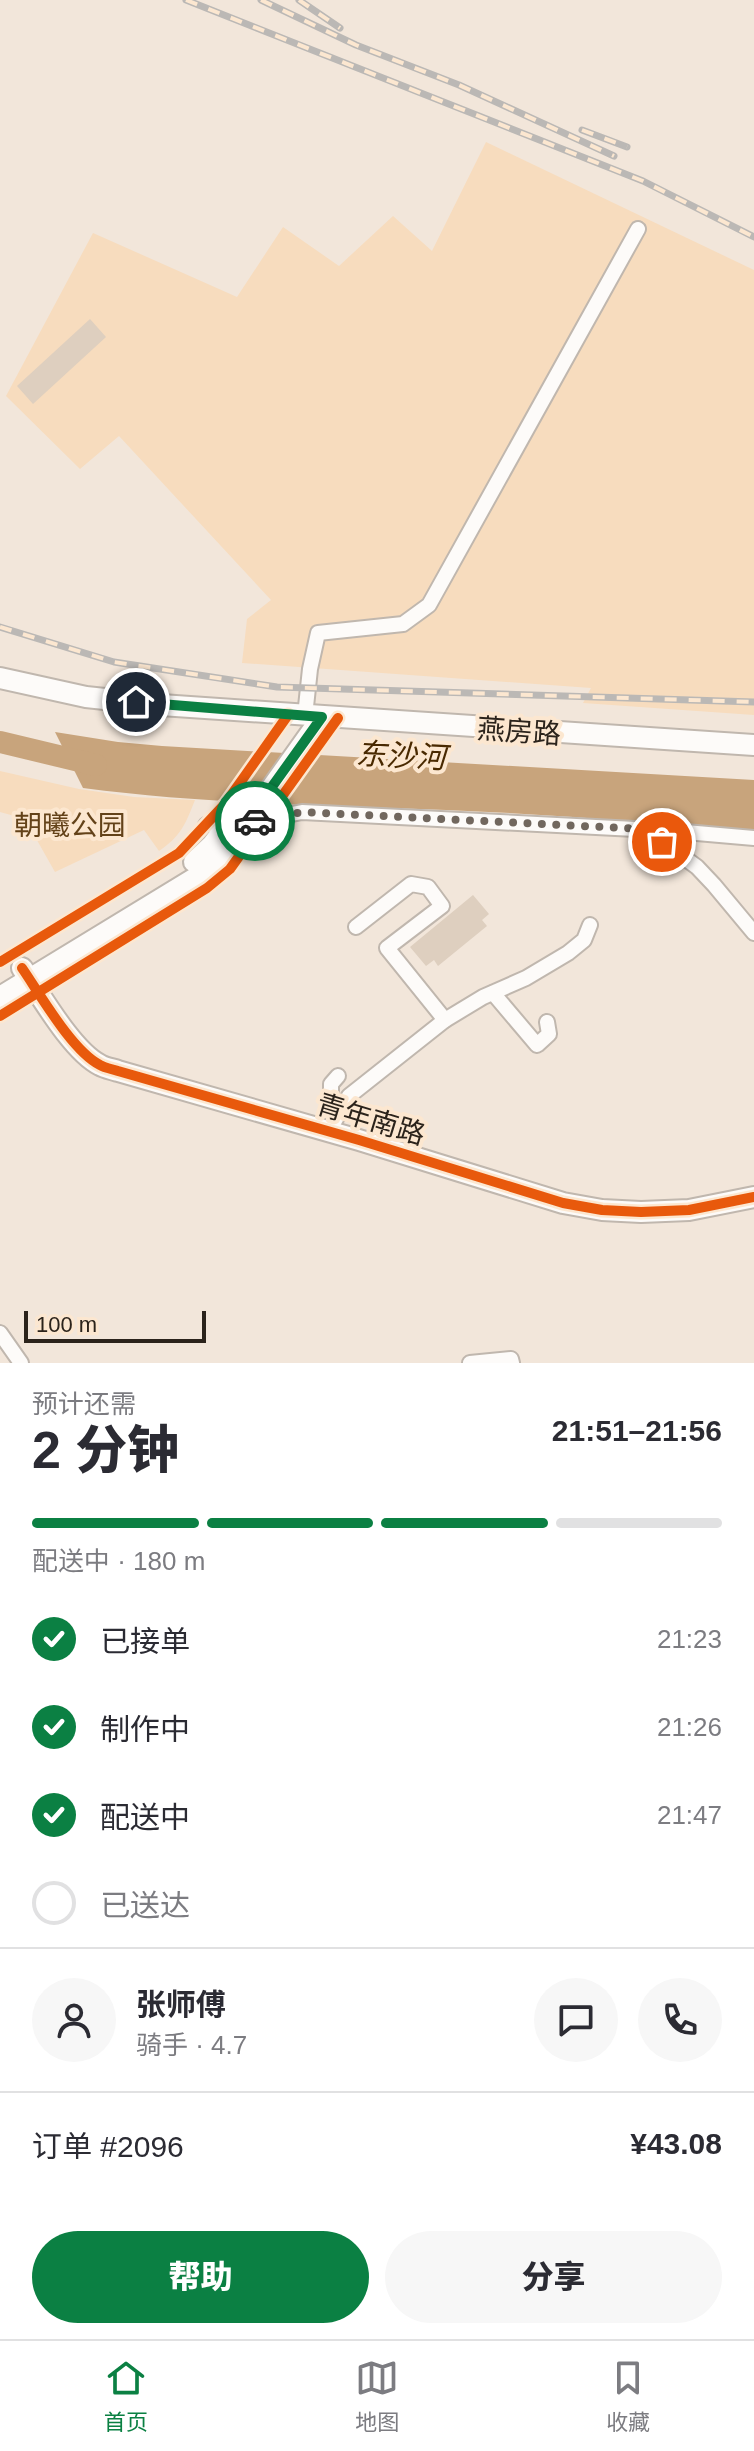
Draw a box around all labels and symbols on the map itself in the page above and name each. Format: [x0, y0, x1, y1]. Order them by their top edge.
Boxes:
pin [102, 668, 170, 736]
street label: 燕房路 [476, 713, 562, 750]
water label: 东沙河 [355, 737, 452, 775]
courier [215, 781, 295, 861]
pin [628, 808, 696, 876]
park label: 朝曦公园 [14, 810, 126, 841]
street label: 青年南路 [313, 1088, 429, 1151]
scale bar [24, 1307, 206, 1343]

